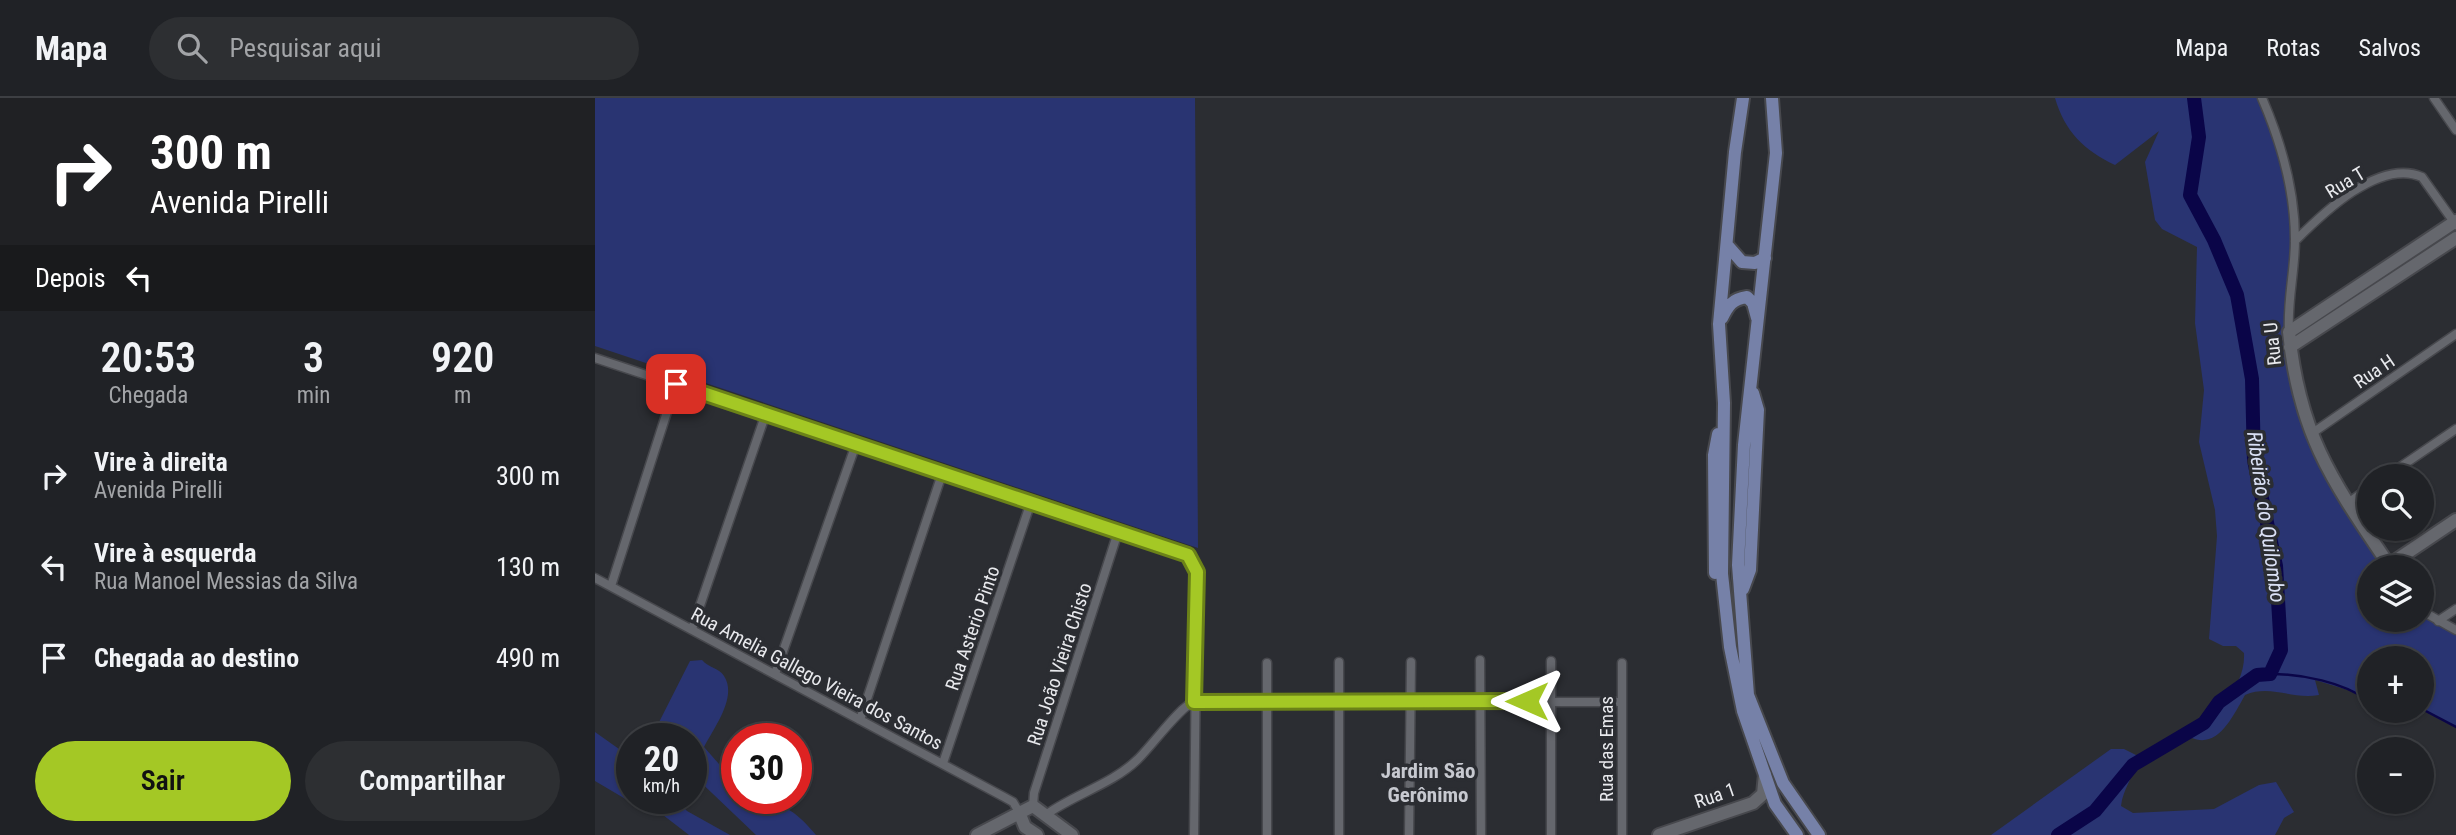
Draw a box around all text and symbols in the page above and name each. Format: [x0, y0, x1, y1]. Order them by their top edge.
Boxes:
search box [149, 17, 639, 80]
text: Mapa [35, 29, 107, 68]
icon: search [173, 29, 211, 67]
text: Pesquisar aqui [229, 33, 382, 63]
text: Mapa [2175, 34, 2228, 62]
text: Rotas [2266, 34, 2320, 62]
text: Salvos [2358, 34, 2421, 62]
text: 300 m [150, 124, 272, 181]
icon: right [35, 126, 126, 217]
street label: Rua T [2321, 162, 2369, 203]
text: Avenida Pirelli [150, 183, 329, 221]
icon: left [120, 259, 158, 297]
text: Depois [35, 263, 106, 293]
street label: Rua U [2259, 321, 2286, 367]
text: 20:53 [101, 333, 196, 382]
text: 3 [303, 333, 324, 382]
text: 920 [431, 333, 494, 382]
street label: Rua H [2349, 349, 2399, 393]
pin [646, 354, 706, 414]
icon: arrive [657, 365, 695, 403]
text: Chegada [109, 382, 188, 409]
text: min [297, 382, 330, 409]
text: m [454, 382, 471, 409]
water label: Ribeirão do Quilombo [2242, 430, 2290, 604]
text: Vire à direita [94, 447, 228, 477]
icon: right [35, 457, 73, 495]
text: 300 m [496, 461, 560, 491]
map controls [2357, 464, 2434, 814]
button: search [2357, 464, 2434, 541]
text: Avenida Pirelli [94, 477, 223, 504]
text: Vire à esquerda [94, 538, 257, 568]
icon: left [35, 548, 73, 586]
text: 130 m [496, 552, 560, 582]
button: layers [2357, 555, 2434, 632]
street label: Rua Asterio Pinto [940, 563, 1005, 693]
text: Rua Manoel Messias da Silva [94, 568, 358, 595]
street label: Rua João Vieira Chisto [1022, 580, 1097, 748]
street label: Rua Amelia Gallego Vieira dos Santos [687, 602, 946, 755]
icon: arrive [35, 639, 73, 677]
text: Chegada ao destino [94, 643, 299, 673]
text: 490 m [496, 643, 560, 673]
button: + [2357, 646, 2434, 723]
position arrow [1490, 664, 1564, 738]
street label: Rua das Emas [1595, 696, 1618, 802]
speed limit sign: 30 [721, 723, 812, 814]
button: − [2357, 737, 2434, 814]
text: 20 [644, 739, 679, 780]
button: Sair [35, 741, 291, 821]
button: Compartilhar [305, 741, 560, 821]
district label: Jardim São Gerônimo [1381, 759, 1475, 807]
text: km/h [643, 775, 680, 796]
street label: Rua 1 [1692, 778, 1739, 813]

